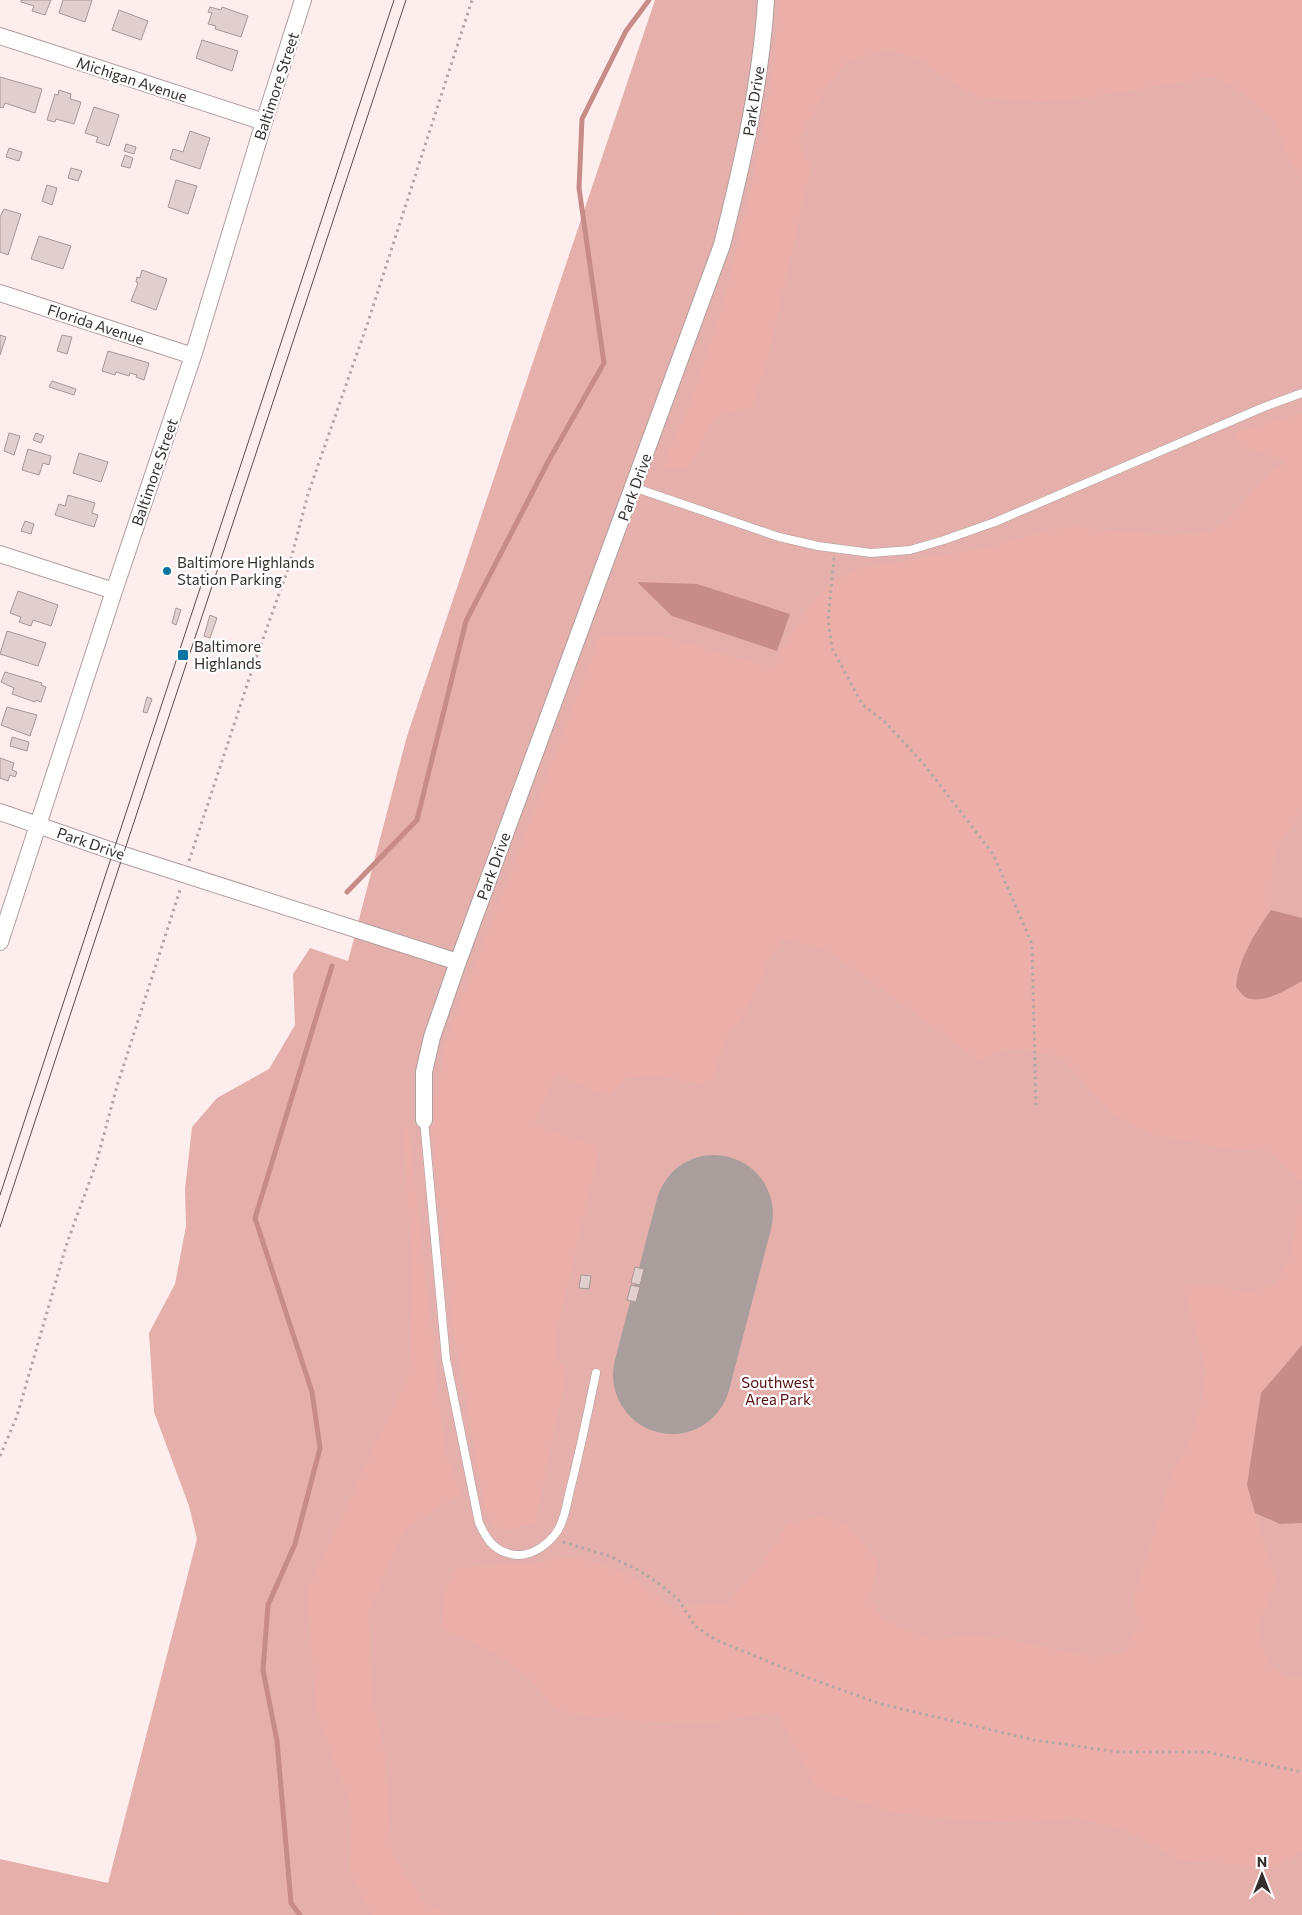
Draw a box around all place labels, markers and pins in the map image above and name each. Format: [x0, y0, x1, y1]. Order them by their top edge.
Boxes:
place label: Baltimore Highlands Station Parking [177, 553, 315, 588]
marker: Baltimore Highlands Station Parking [161, 565, 173, 577]
place label: Baltimore Highlands [194, 637, 262, 672]
marker: Baltimore Highlands [176, 648, 190, 662]

